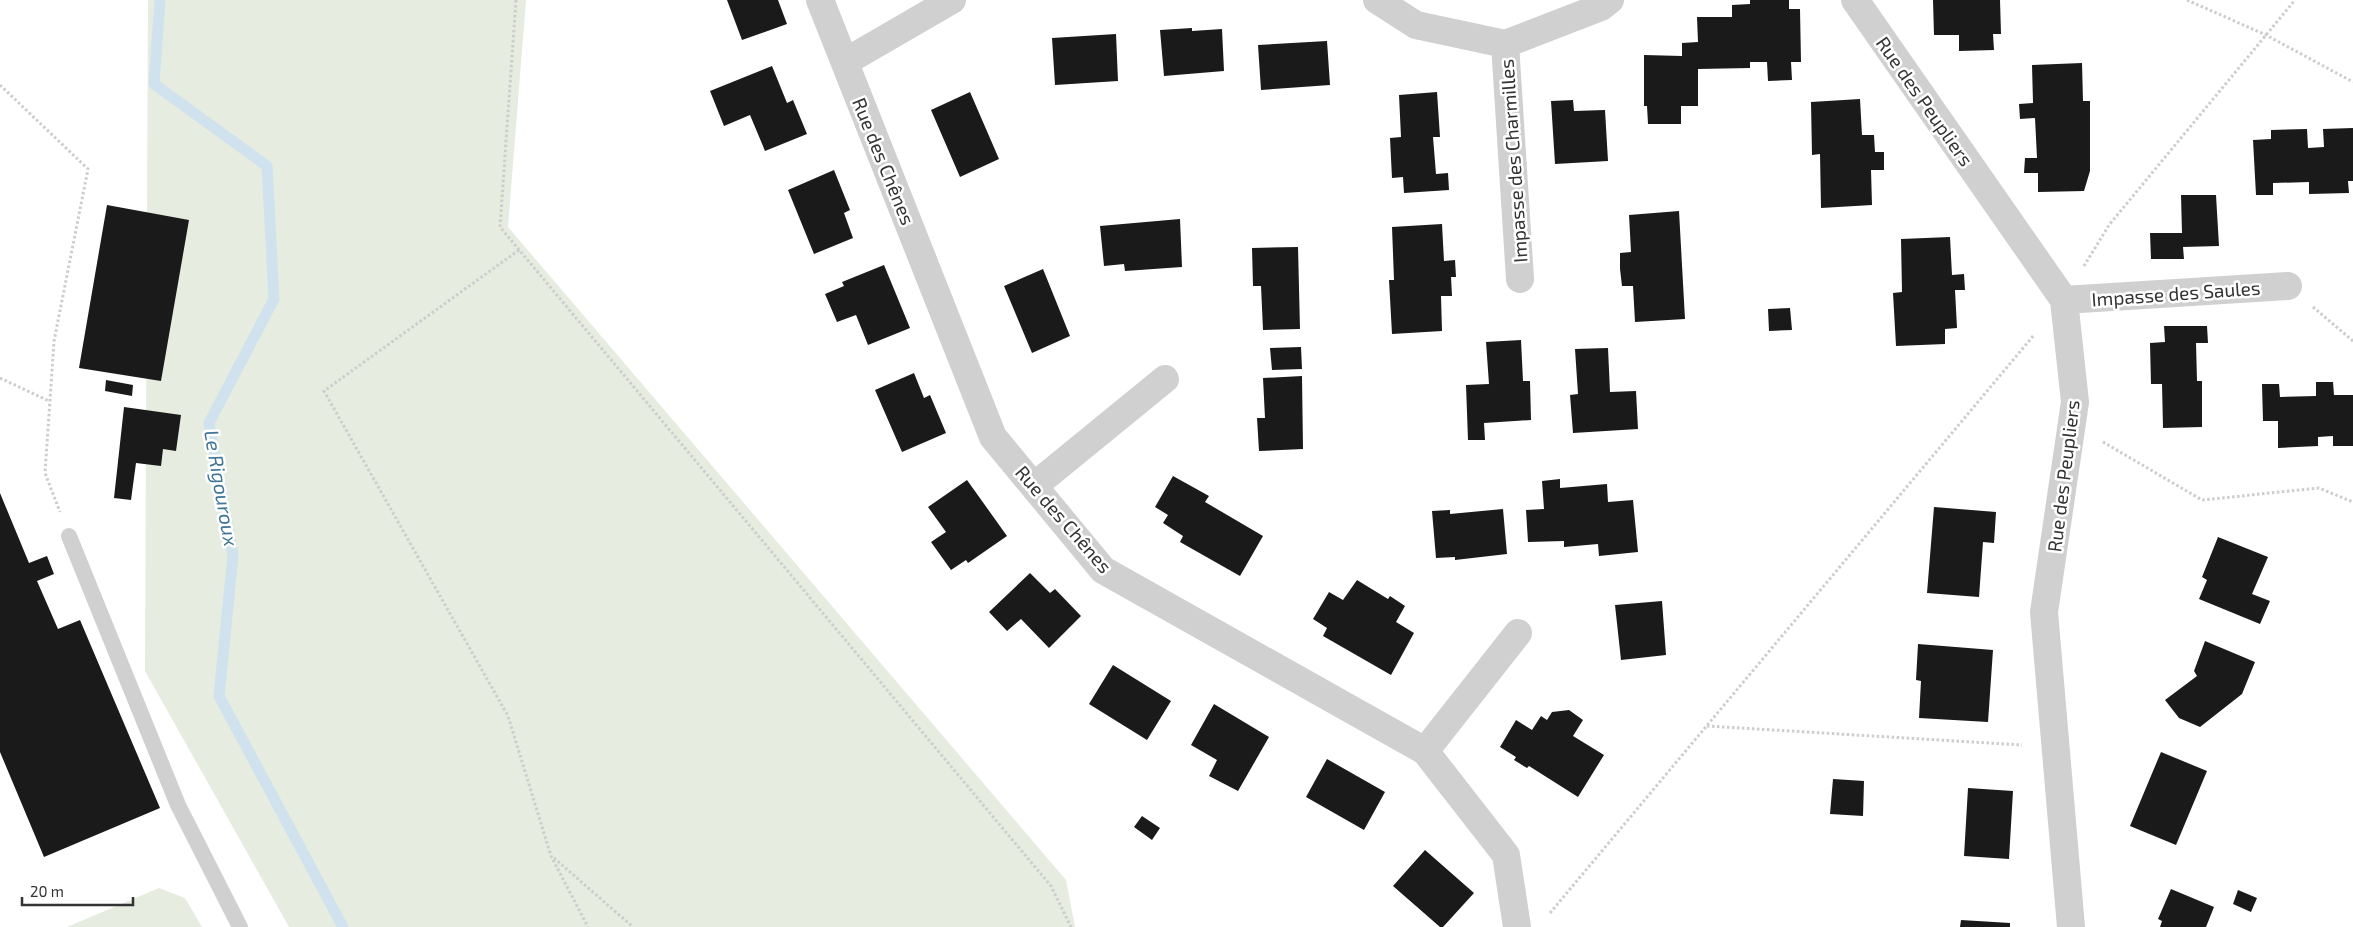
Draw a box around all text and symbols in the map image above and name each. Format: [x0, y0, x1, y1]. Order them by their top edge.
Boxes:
street label: Rue des Peupliers [1872, 32, 1978, 170]
street label: Impasse des Charmilles [1494, 58, 1532, 264]
street label: Rue des Chênes [848, 94, 920, 228]
street label: Impasse des Saules [2091, 276, 2261, 310]
street label: Rue des Peupliers [2042, 399, 2084, 553]
water label: Le Rigouroux [200, 428, 244, 548]
street label: Rue des Chênes [1011, 461, 1117, 577]
scale bar [22, 874, 134, 906]
text: 20 m [30, 882, 64, 900]

